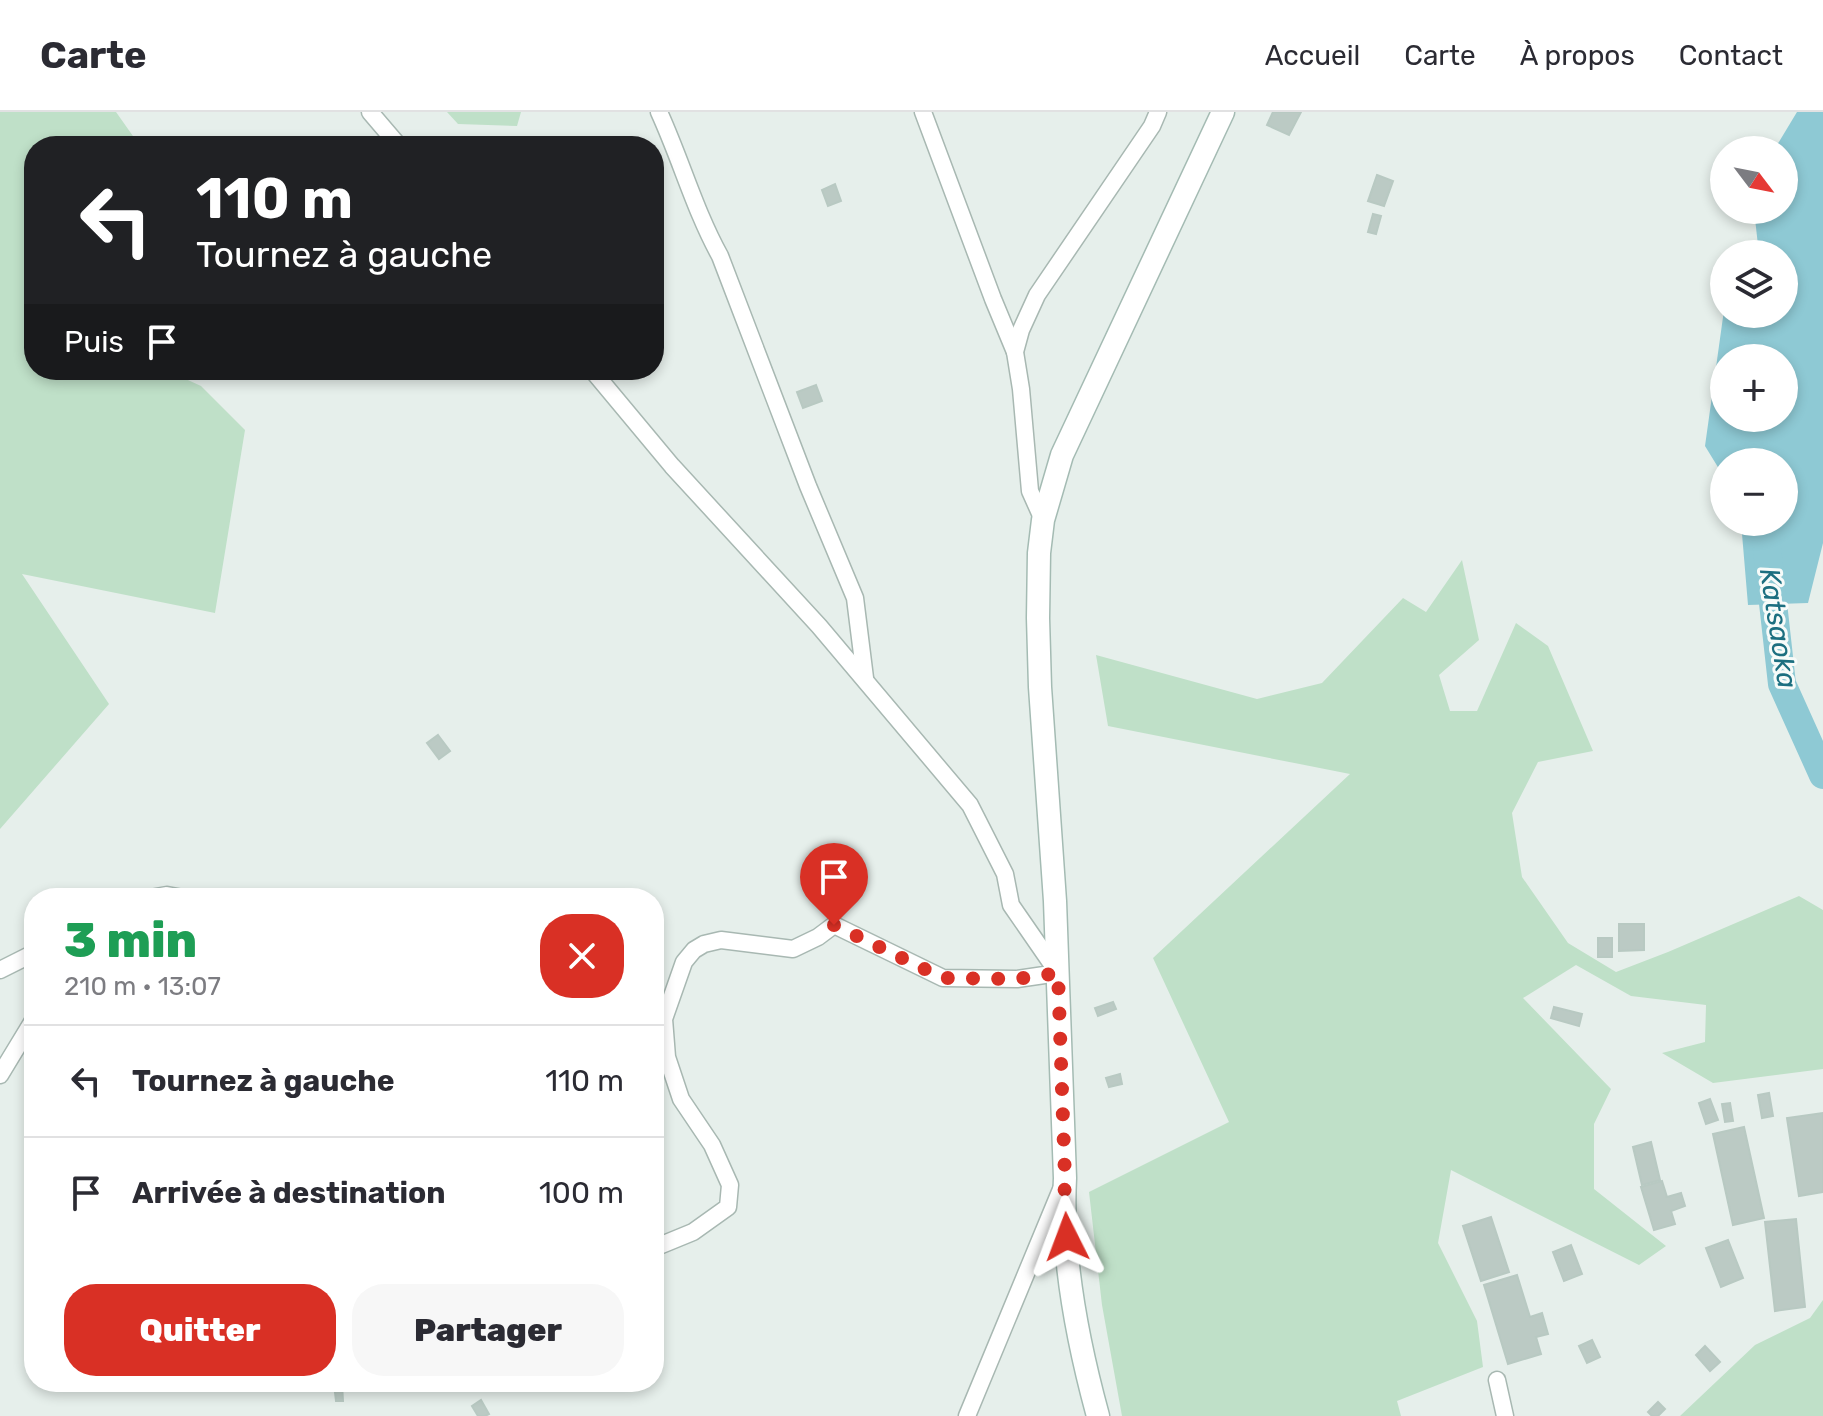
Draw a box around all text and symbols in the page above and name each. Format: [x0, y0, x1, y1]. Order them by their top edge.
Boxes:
text: Carte [40, 32, 147, 78]
text: Accueil [1265, 39, 1360, 72]
text: Carte [1404, 39, 1476, 72]
text: À propos [1520, 39, 1635, 72]
text: Contact [1679, 39, 1783, 72]
north arrow [1710, 136, 1798, 224]
map controls [1710, 136, 1798, 536]
text: 110 m [196, 166, 353, 232]
icon: left [64, 168, 168, 272]
text: Tournez à gauche [196, 233, 492, 276]
button: layers [1710, 240, 1798, 328]
icon: arrive [140, 320, 184, 364]
text: Puis [64, 324, 124, 360]
button: + [1710, 344, 1798, 432]
button: − [1710, 448, 1798, 536]
water label: Katsaoka [1753, 566, 1804, 691]
pin [800, 843, 868, 925]
icon: arrive [812, 855, 856, 899]
text: 3 min [64, 912, 197, 969]
button: close [540, 914, 624, 998]
text: 210 m · 13:07 [64, 971, 221, 1002]
icon: left [64, 1059, 108, 1103]
text: Tournez à gauche [132, 1063, 395, 1099]
text: 110 m [545, 1063, 624, 1099]
icon: arrive [64, 1171, 108, 1215]
text: Arrivée à destination [132, 1175, 446, 1211]
text: 100 m [539, 1175, 624, 1211]
position arrow [1025, 1195, 1109, 1279]
button: Quitter [64, 1284, 336, 1376]
button: Partager [352, 1284, 624, 1376]

